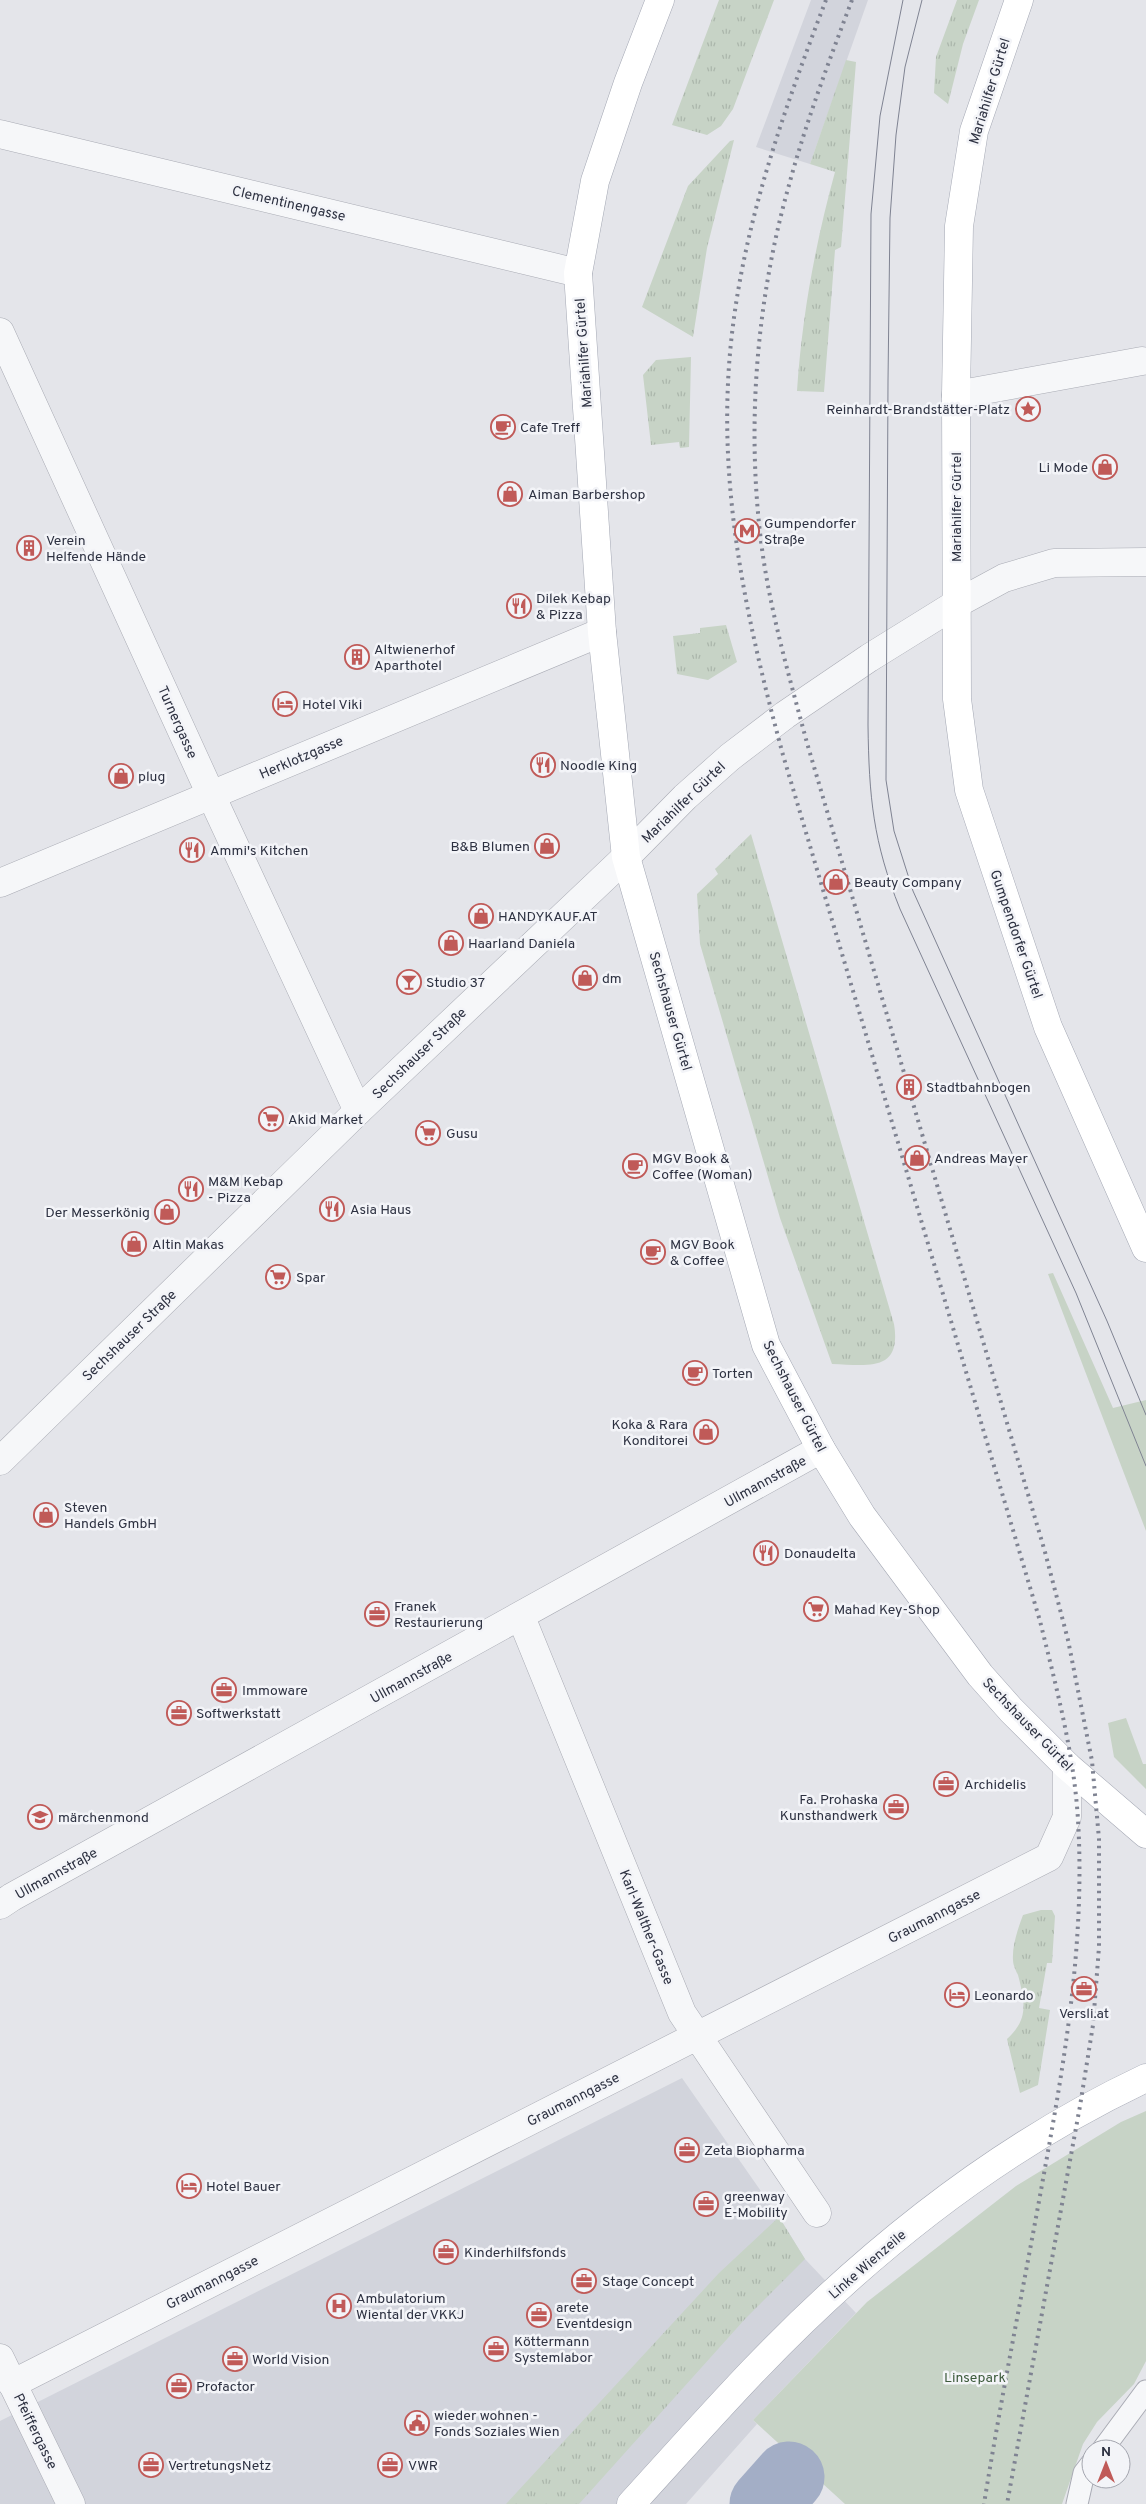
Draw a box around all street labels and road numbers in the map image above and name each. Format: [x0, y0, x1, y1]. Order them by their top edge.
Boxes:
street label: Mariahilfer Gürtel [966, 36, 1015, 147]
street label: Clementinengasse [230, 183, 347, 226]
street label: Mariahilfer Gürtel [572, 297, 597, 408]
street label: Mariahilfer Gürtel [949, 452, 966, 562]
street label: Turnergasse [153, 684, 200, 762]
street label: Herklotzgasse [257, 733, 346, 784]
street label: Mariahilfer Gürtel [639, 759, 730, 847]
street label: Gumpendorfer Gürtel [986, 868, 1046, 1001]
street label: Sechshauser Gürtel [644, 950, 695, 1073]
street label: Sechshauser Straße [369, 1005, 471, 1103]
street label: Sechshauser Straße [79, 1287, 181, 1385]
street label: Sechshauser Gürtel [758, 1338, 829, 1455]
street label: Ullmannstraße [722, 1453, 810, 1512]
street label: Ullmannstraße [368, 1649, 456, 1708]
street label: Sechshauser Gürtel [978, 1675, 1076, 1775]
street label: Ullmannstraße [13, 1845, 101, 1904]
street label: Karl-Walther-Gasse [615, 1868, 676, 1988]
street label: Graumanngasse [886, 1887, 984, 1948]
street label: Graumanngasse [525, 2070, 623, 2131]
street label: Linke Wienzeile [826, 2227, 910, 2303]
street label: Graumanngasse [164, 2253, 262, 2314]
street label: Pfeiffergasse [9, 2391, 60, 2472]

